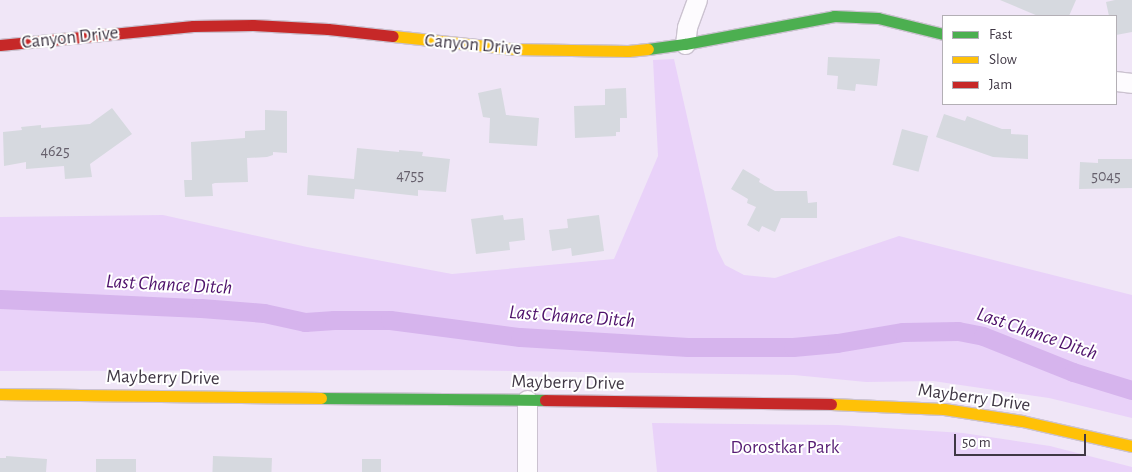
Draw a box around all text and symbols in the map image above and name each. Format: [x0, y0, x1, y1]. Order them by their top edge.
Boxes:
legend [942, 15, 1117, 105]
street label: Canyon Drive [20, 22, 120, 54]
text: Fast [989, 27, 1012, 42]
street label: Canyon Drive [424, 29, 522, 61]
text: Slow [989, 52, 1017, 67]
text: Jam [989, 77, 1012, 92]
house number: 4625 [40, 141, 70, 161]
house number: 4755 [396, 165, 424, 185]
house number: 5045 [1091, 166, 1121, 186]
water label: Last Chance Ditch [105, 270, 233, 300]
water label: Last Chance Ditch [508, 301, 636, 333]
water label: Last Chance Ditch [973, 302, 1101, 366]
street label: Mayberry Drive [106, 366, 220, 390]
street label: Mayberry Drive [511, 371, 625, 395]
street label: Mayberry Drive [916, 379, 1032, 417]
scale bar [957, 424, 1090, 456]
text: 50 m [962, 435, 991, 450]
park label: Dorostkar Park [731, 437, 839, 459]

